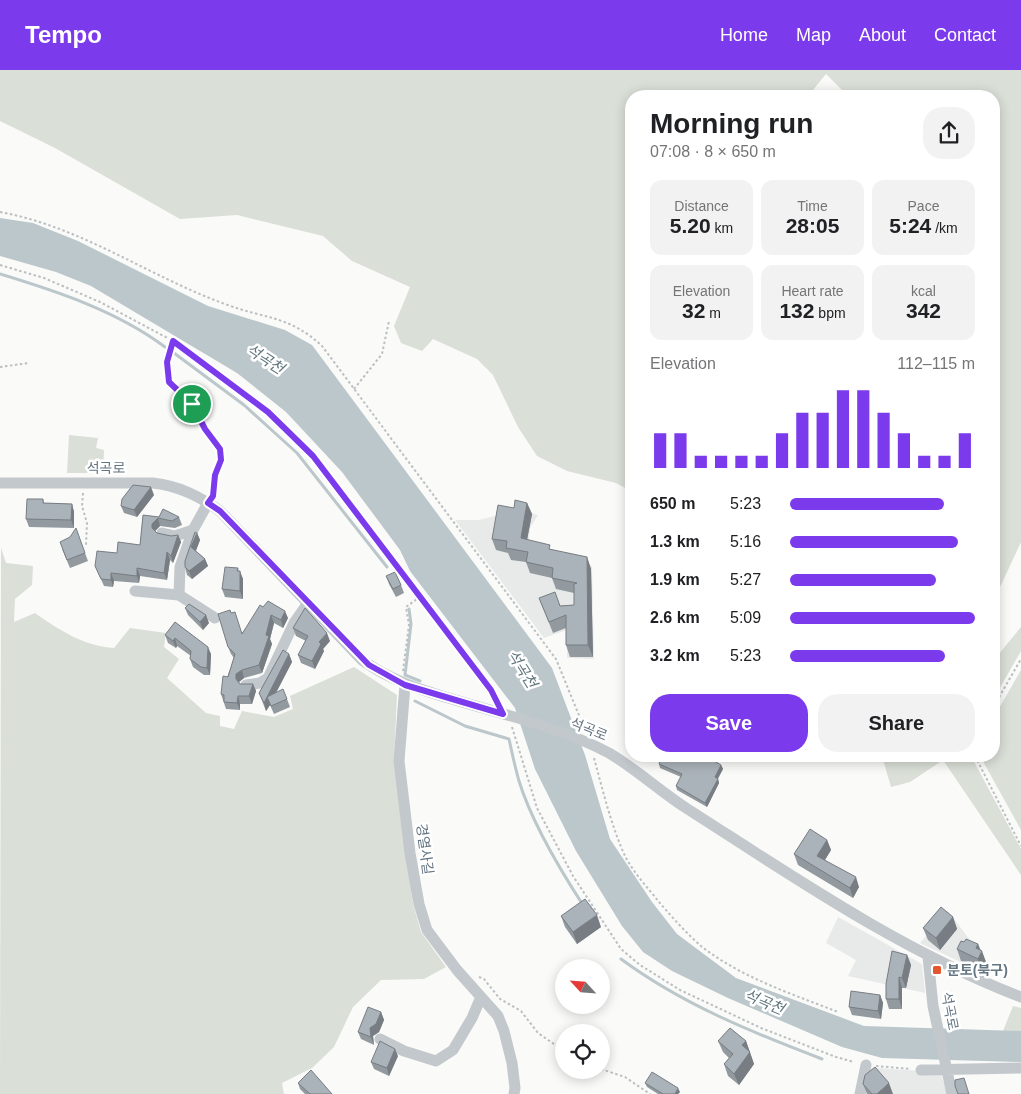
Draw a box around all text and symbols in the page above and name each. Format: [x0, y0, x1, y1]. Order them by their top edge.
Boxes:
text: Tempo [25, 21, 102, 48]
text: Home [720, 25, 768, 45]
text: Map [796, 25, 831, 45]
text: About [859, 25, 906, 45]
text: Contact [934, 25, 996, 45]
button: share [923, 107, 975, 159]
text: Morning run [650, 108, 813, 139]
text: 07:08 · 8 × 650 m [650, 143, 776, 160]
text: Distance [674, 198, 729, 214]
text: Time [797, 198, 828, 214]
text: Pace [908, 198, 939, 214]
text: 5.20 [670, 214, 711, 237]
text: 28:05 [786, 214, 839, 237]
text: 5:24 [889, 214, 931, 237]
text: km [711, 220, 733, 236]
text: /km [931, 220, 958, 236]
text: Elevation [673, 283, 730, 299]
text: Heart rate [781, 283, 844, 299]
text: kcal [911, 283, 936, 299]
text: 32 [682, 299, 705, 322]
text: 132 [779, 299, 814, 322]
text: 342 [906, 299, 941, 322]
text: m [705, 305, 721, 321]
text: bpm [814, 305, 846, 321]
water label: 석곡천 [243, 340, 289, 378]
text: Elevation [650, 355, 716, 372]
text: 112–115 m [897, 355, 975, 372]
pin [171, 383, 213, 425]
icon: arrive [178, 390, 206, 418]
street label: 석곡로 [87, 460, 125, 476]
text: 650 m [650, 495, 695, 512]
text: 5:23 [730, 495, 761, 512]
text: 1.3 km [650, 533, 700, 550]
text: 5:16 [730, 533, 761, 550]
text: 1.9 km [650, 571, 700, 588]
text: 5:27 [730, 571, 761, 588]
text: 2.6 km [650, 609, 700, 626]
text: 5:09 [730, 609, 761, 626]
water label: 석곡천 [504, 647, 542, 693]
text: 3.2 km [650, 647, 700, 664]
text: 5:23 [730, 647, 761, 664]
button: Save [650, 694, 808, 752]
button: Share [818, 694, 975, 752]
street label: 석곡로 [568, 714, 610, 744]
street label: 경열사길 [413, 822, 437, 876]
north arrow [555, 959, 610, 1014]
map controls [555, 959, 610, 1079]
place label: 분토(북구) [947, 962, 1008, 978]
marker: 분토(북구) [931, 964, 943, 976]
water label: 석곡천 [742, 986, 789, 1018]
street label: 석곡로 [938, 991, 962, 1032]
button: locate [555, 1024, 610, 1079]

